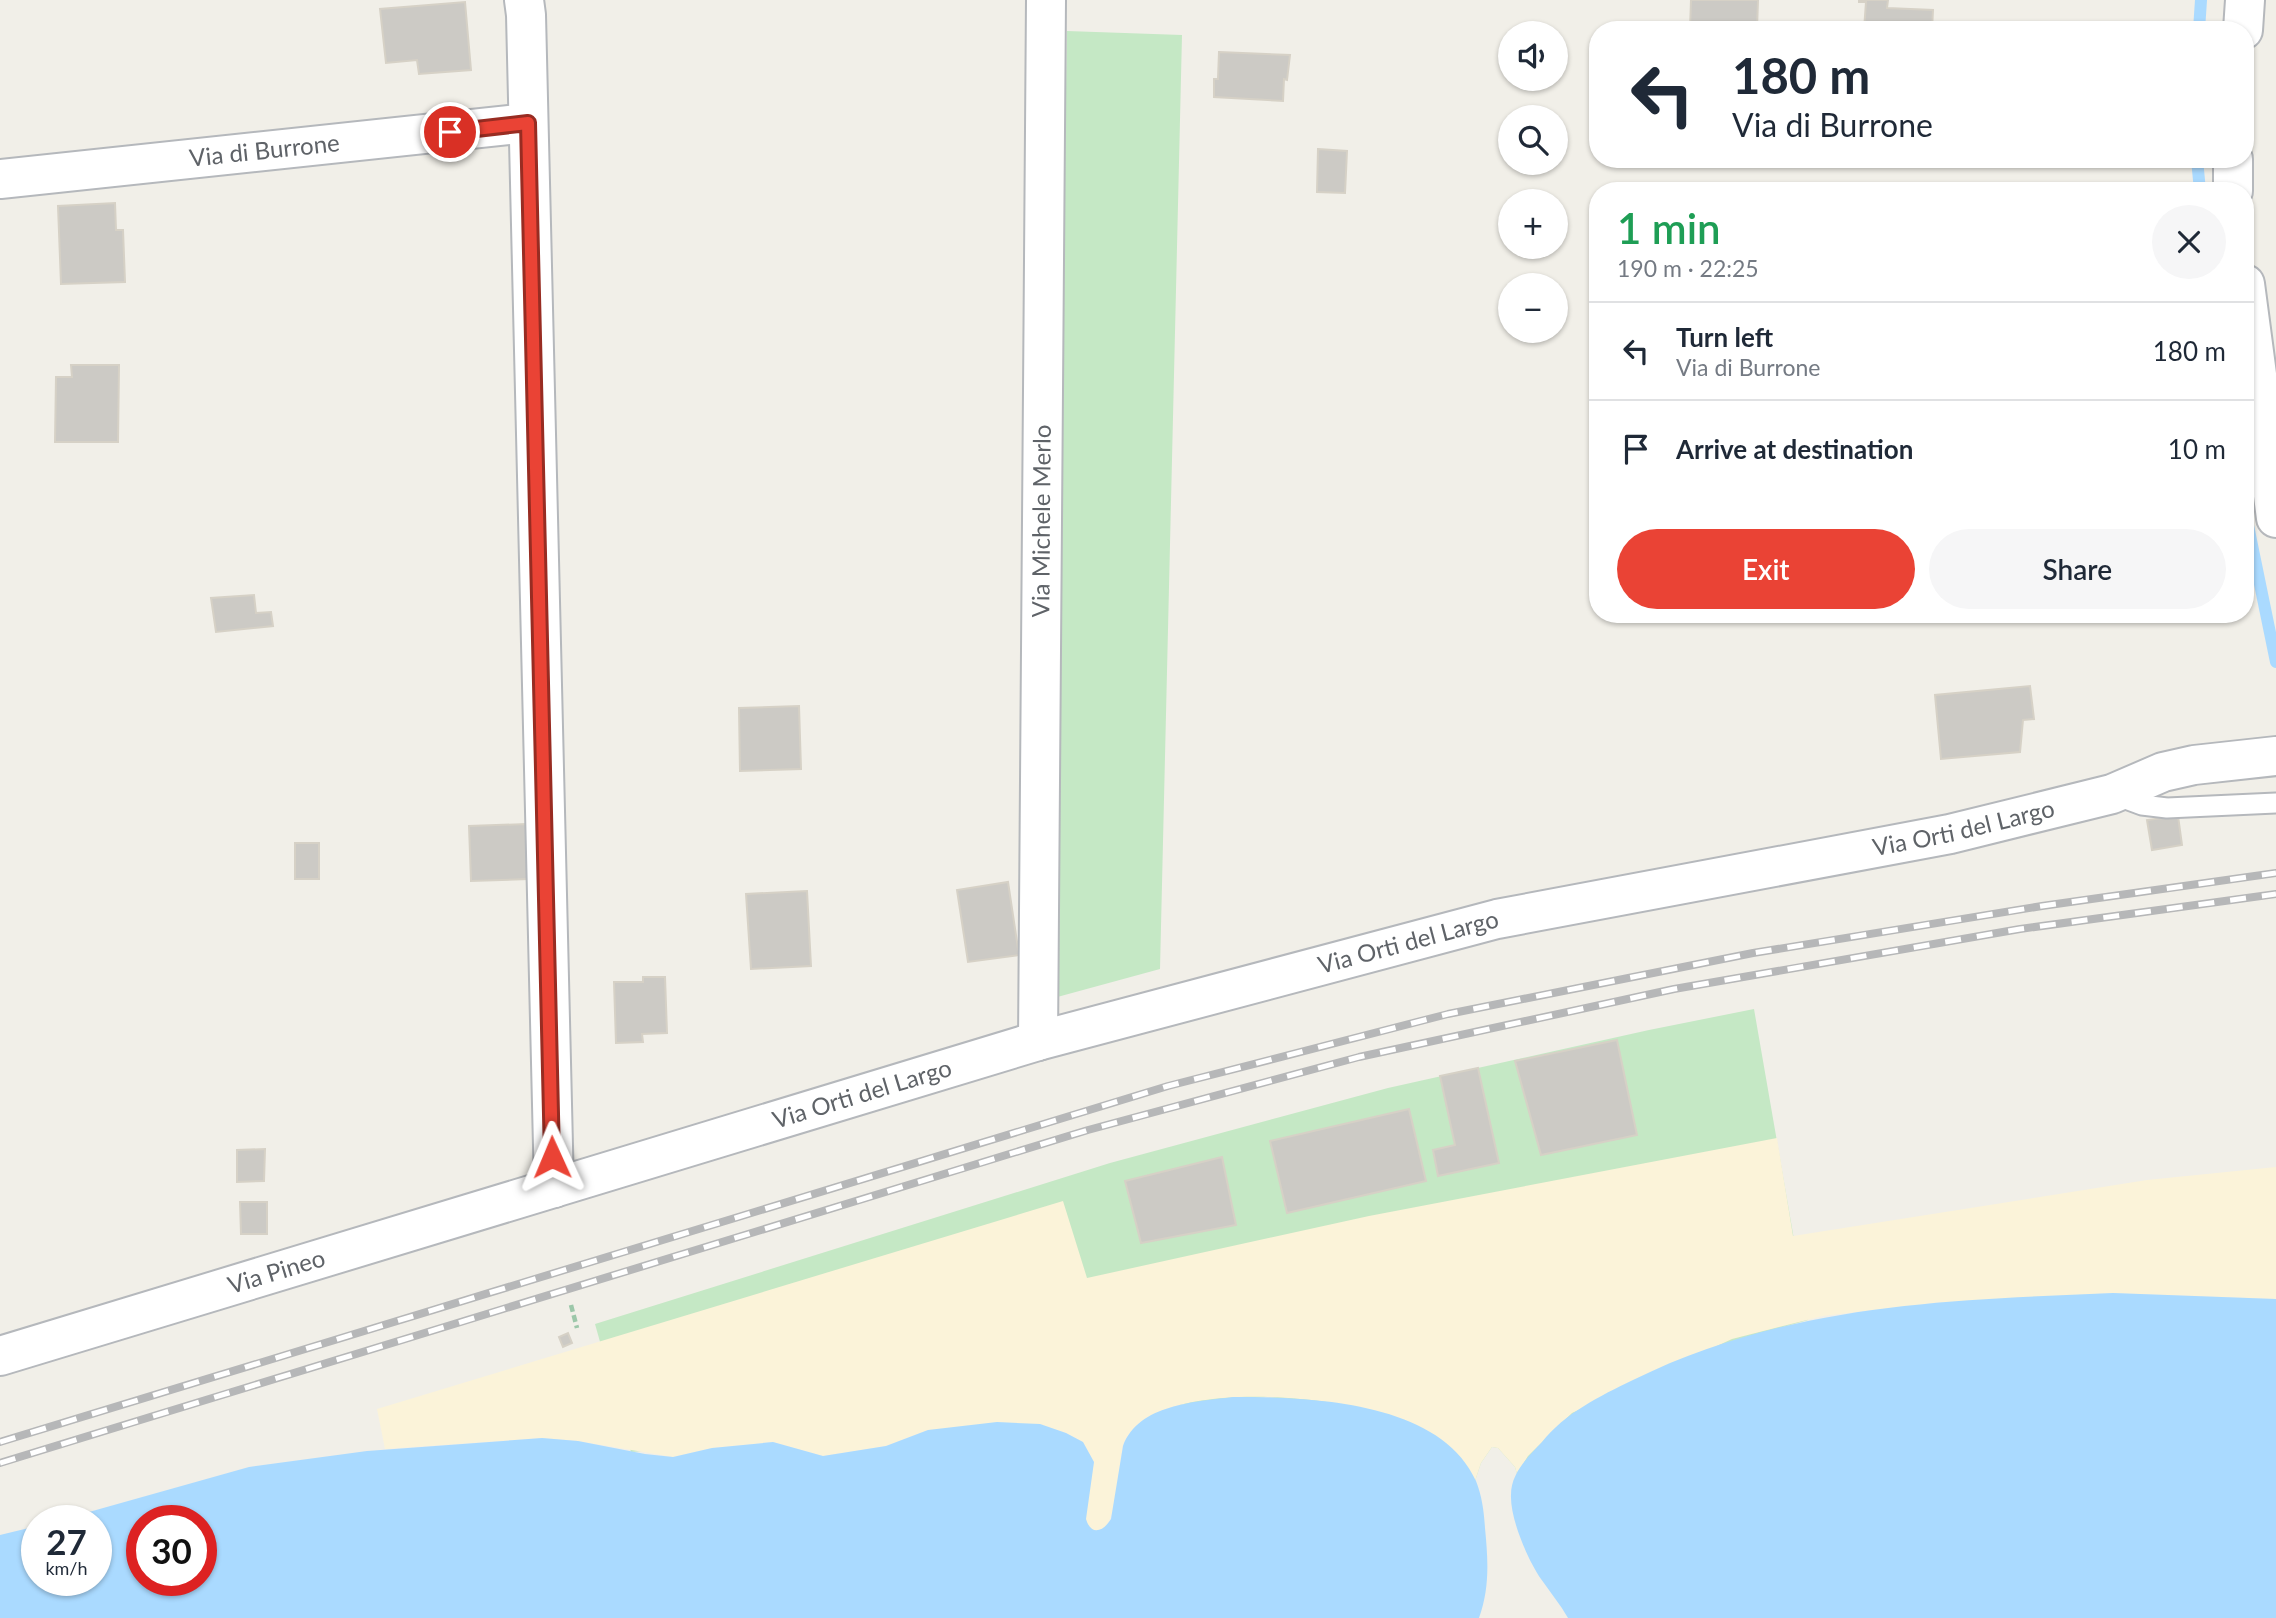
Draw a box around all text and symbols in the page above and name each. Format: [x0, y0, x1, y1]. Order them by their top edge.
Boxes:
map controls [1498, 21, 1568, 343]
button: sound [1498, 21, 1568, 91]
text: 180 m [1732, 46, 1870, 104]
icon: left [1617, 49, 1708, 140]
pin [420, 102, 480, 162]
button: search [1498, 105, 1568, 175]
text: Via di Burrone [1732, 105, 1933, 144]
icon: arrive [431, 113, 469, 151]
street label: Via di Burrone [188, 127, 341, 172]
button: + [1498, 189, 1568, 259]
text: 1 min [1617, 203, 1721, 253]
button: close [2152, 205, 2226, 279]
text: 190 m · 22:25 [1617, 254, 1759, 282]
button: − [1498, 273, 1568, 343]
text: Turn left [1676, 321, 1773, 353]
icon: left [1617, 332, 1655, 370]
text: 180 m [2153, 335, 2226, 367]
text: Via di Burrone [1676, 353, 1820, 381]
street label: Via Michele Merlo [1025, 425, 1056, 617]
icon: arrive [1617, 430, 1655, 468]
text: Arrive at destination [1676, 433, 1913, 465]
text: 10 m [2168, 433, 2226, 465]
button: Exit [1617, 529, 1915, 609]
button: Share [1929, 529, 2226, 609]
street label: Via Orti del Largo [1870, 793, 2057, 861]
street label: Via Orti del Largo [1315, 903, 1501, 979]
street label: Via Orti del Largo [769, 1052, 955, 1134]
position arrow [515, 1120, 589, 1194]
street label: Via Pineo [224, 1242, 328, 1299]
speed limit sign: 30 [126, 1505, 217, 1596]
text: 27 [46, 1520, 87, 1562]
text: km/h [45, 1557, 88, 1579]

